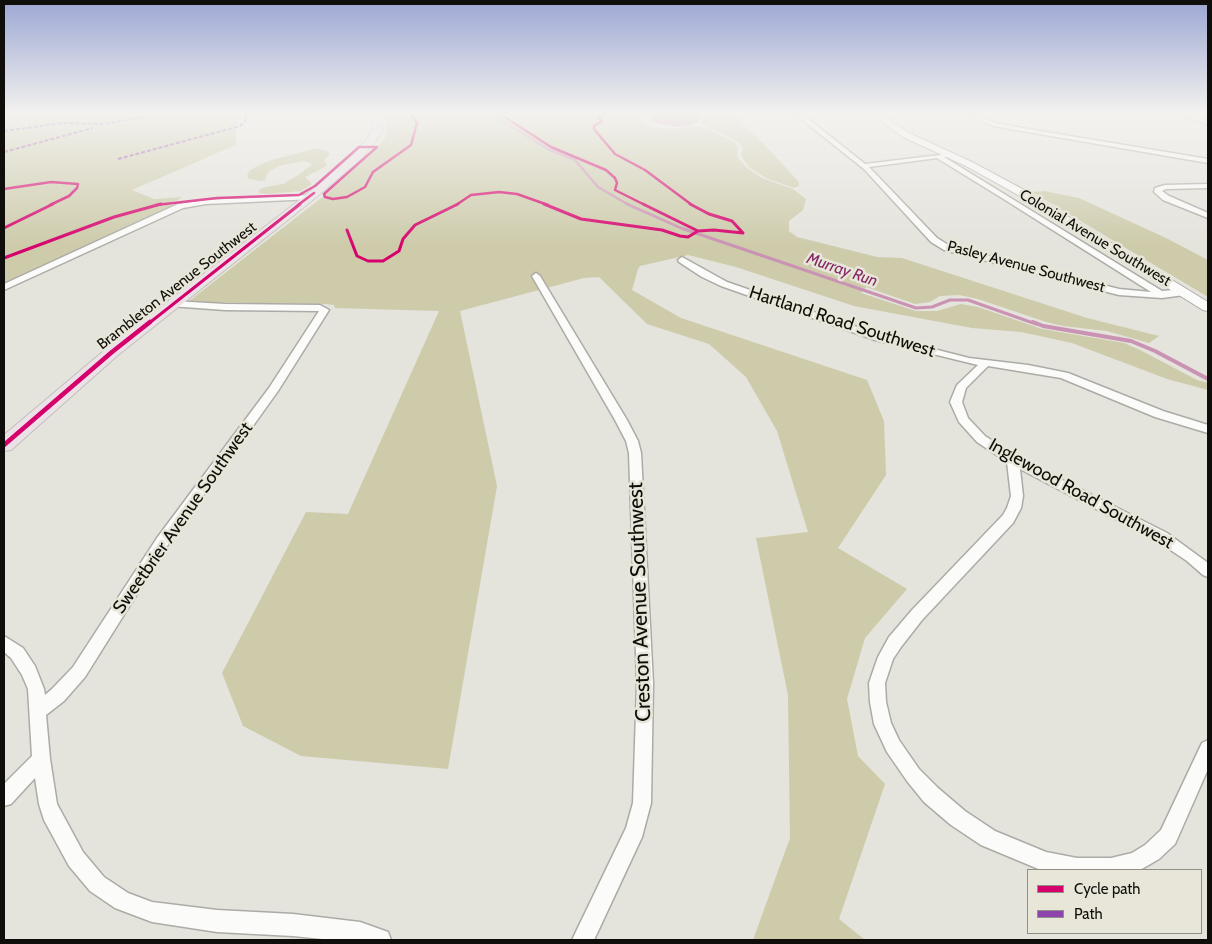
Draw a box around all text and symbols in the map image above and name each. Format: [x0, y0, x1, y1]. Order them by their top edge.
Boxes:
street label: Colonial Avenue Southwest [1016, 186, 1174, 290]
street label: Brambleton Avenue Southwest [94, 218, 260, 354]
street label: Pasley Avenue Southwest [945, 237, 1107, 297]
water label: Murray Run [804, 249, 880, 291]
street label: Hartland Road Southwest [746, 282, 938, 362]
street label: Sweetbrier Avenue Southwest [109, 418, 257, 618]
street label: Inglewood Road Southwest [985, 434, 1177, 554]
street label: Creston Avenue Southwest [623, 482, 657, 722]
legend [1027, 869, 1202, 934]
text: Cycle path [1074, 880, 1140, 898]
text: Path [1074, 905, 1103, 923]

